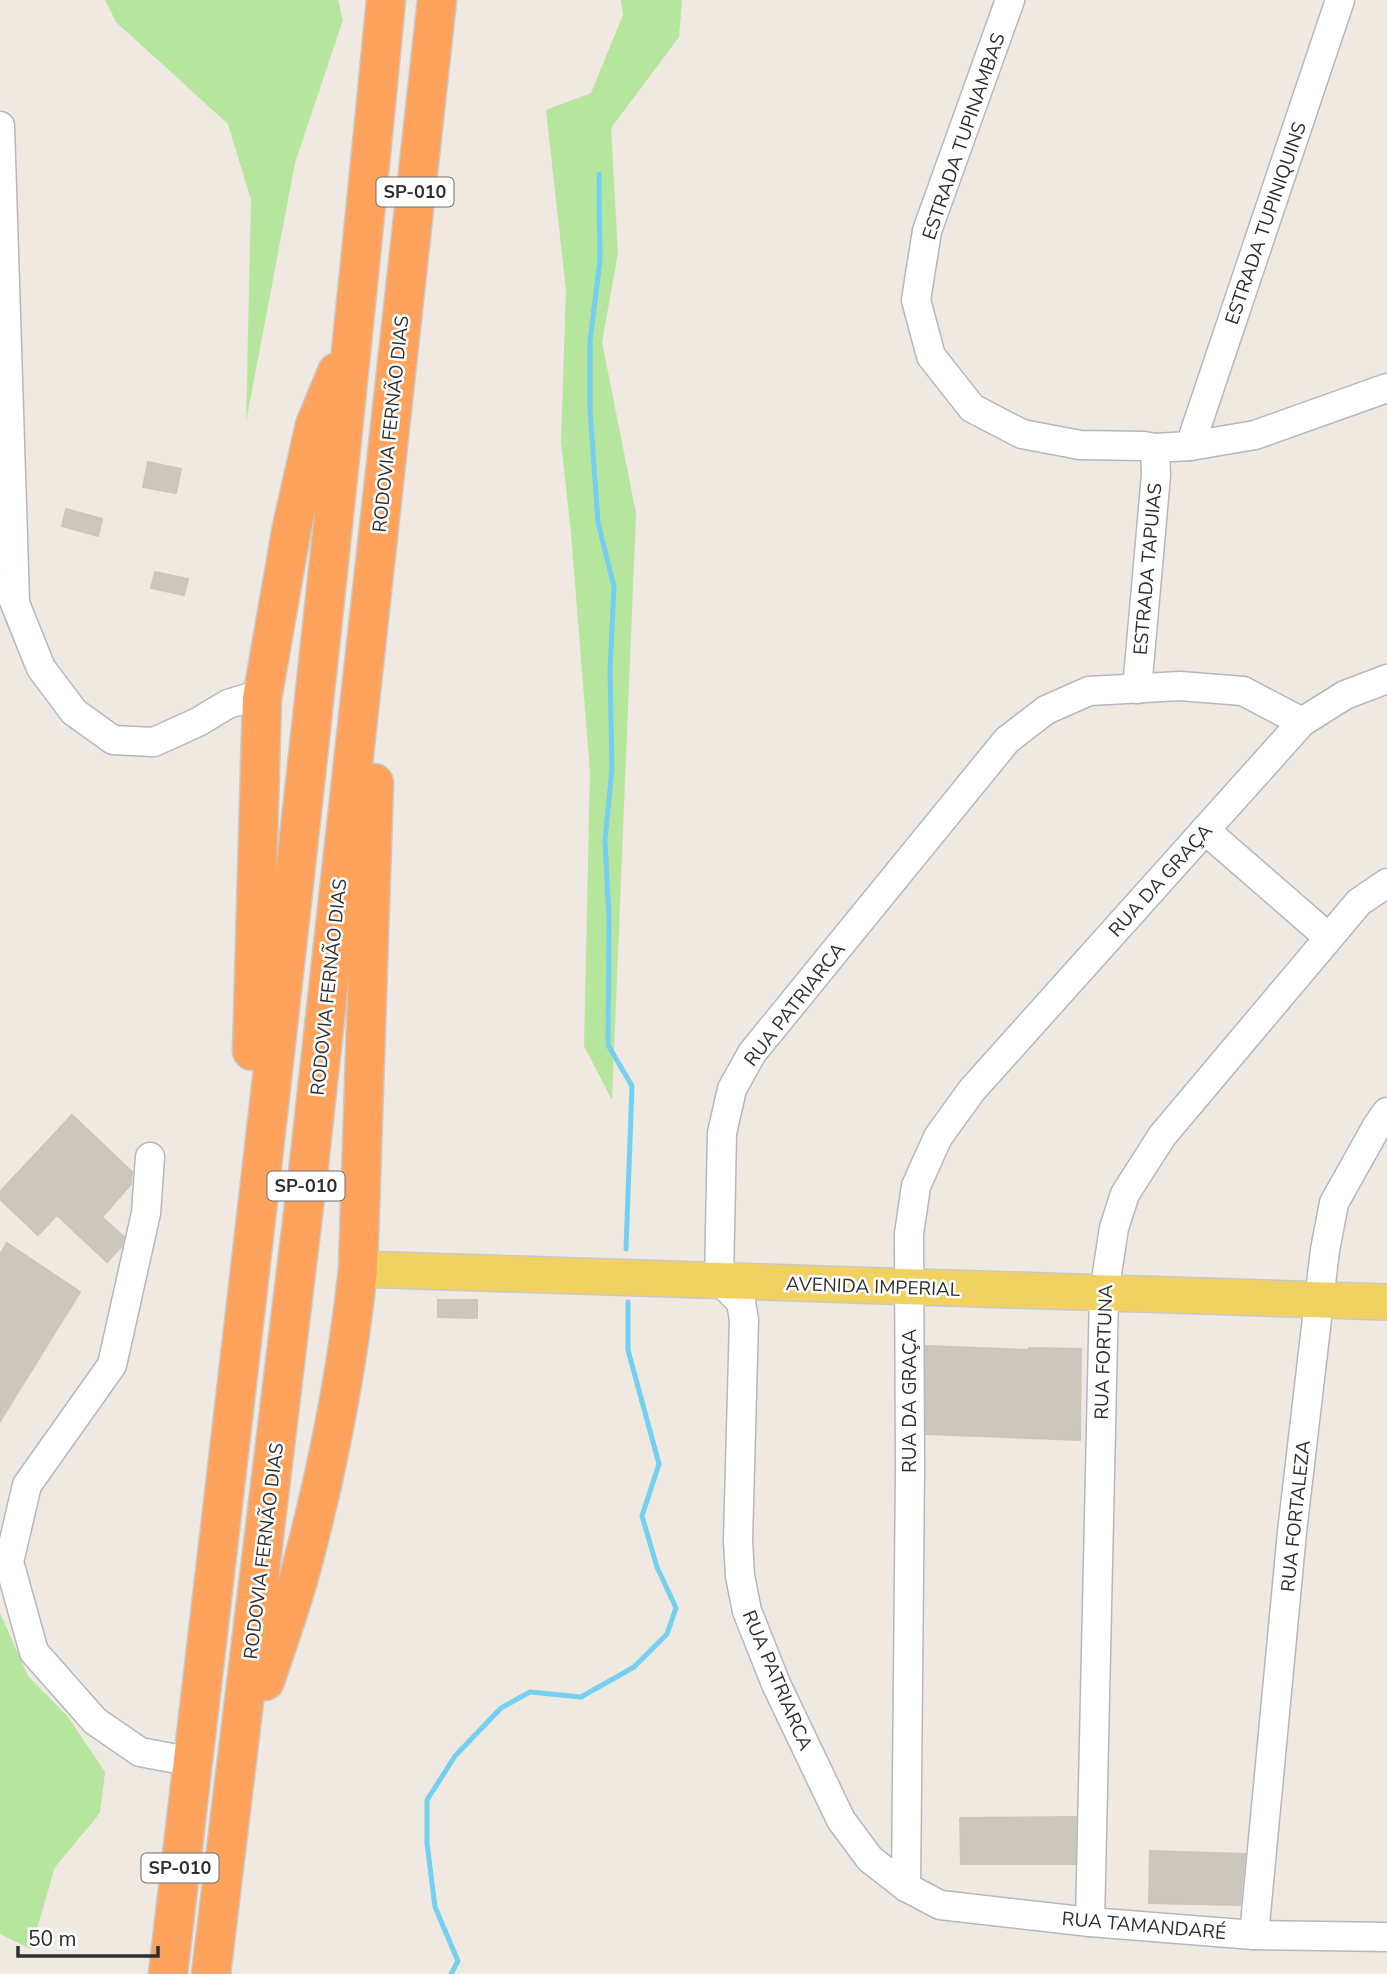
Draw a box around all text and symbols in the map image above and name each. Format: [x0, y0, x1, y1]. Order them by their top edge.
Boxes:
street label: ESTRADA TUPINAMBAS [916, 29, 1012, 243]
street label: ESTRADA TUPINIQUINS [1219, 118, 1313, 328]
road number: SP-010 [376, 177, 453, 206]
street label: RODOVIA FERNÃO DIAS [367, 314, 415, 534]
street label: ESTRADA TAPUIAS [1128, 482, 1168, 656]
street label: RUA DA GRAÇA [1103, 818, 1219, 943]
street label: RODOVIA FERNÃO DIAS [305, 877, 353, 1097]
street label: RUA PATRIARCA [738, 937, 851, 1072]
road number: SP-010 [268, 1171, 344, 1200]
street label: AVENIDA IMPERIAL [785, 1271, 961, 1303]
street label: RUA FORTUNA [1089, 1284, 1119, 1420]
street label: RUA DA GRAÇA [897, 1329, 923, 1473]
street label: RUA FORTALEZA [1275, 1439, 1317, 1593]
street label: RODOVIA FERNÃO DIAS [238, 1441, 290, 1661]
street label: RUA PATRIARCA [736, 1606, 818, 1755]
road number: SP-010 [142, 1854, 218, 1882]
street label: RUA TAMANDARÉ [1061, 1906, 1227, 1946]
scale bar [18, 1914, 158, 1958]
text: 50 m [28, 1925, 77, 1953]

